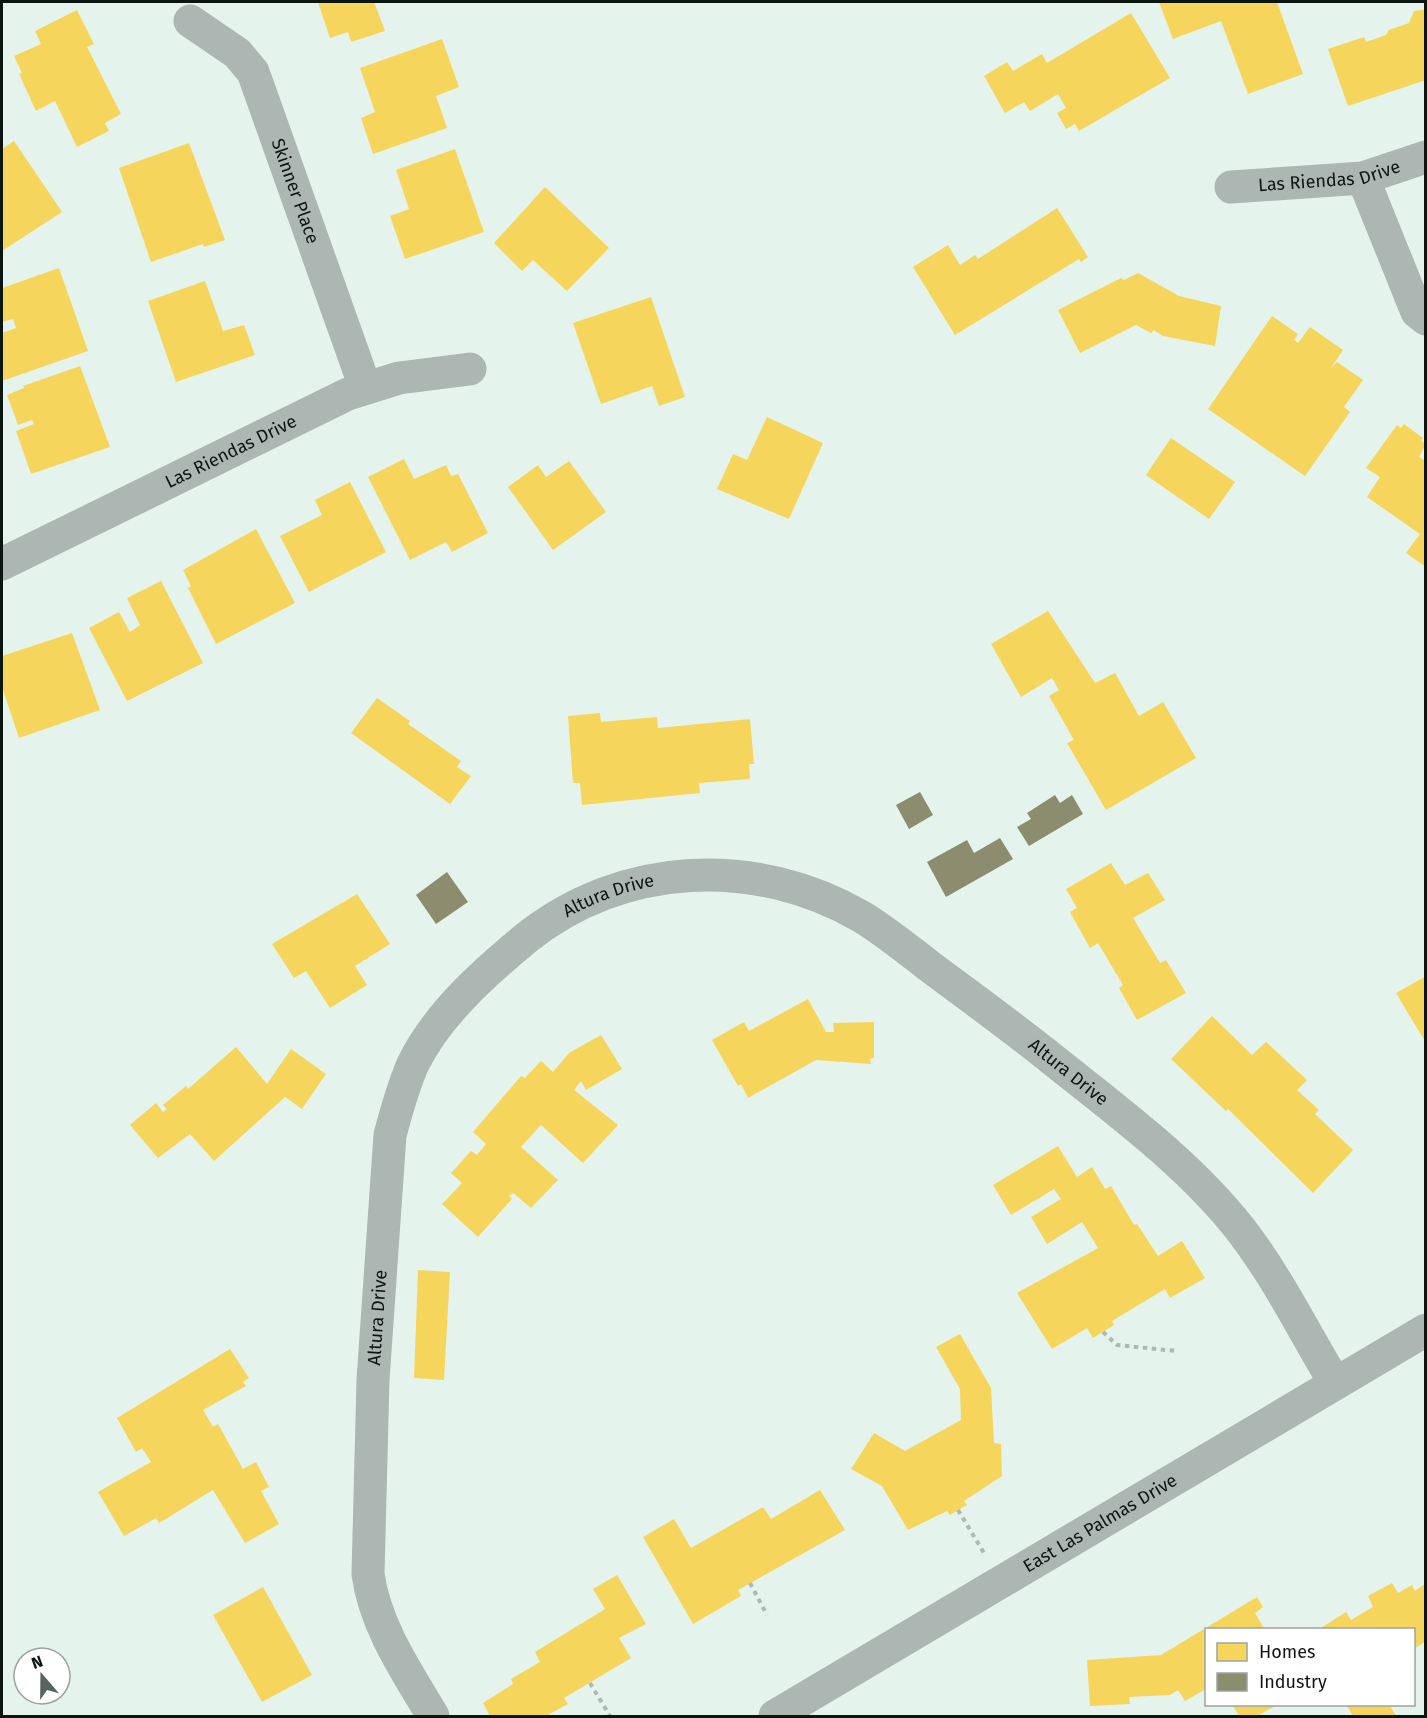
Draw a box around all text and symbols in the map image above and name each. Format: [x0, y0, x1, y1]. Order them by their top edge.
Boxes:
street label: Skinner Place [267, 135, 324, 247]
street label: Las Riendas Drive [1257, 155, 1403, 196]
street label: Las Riendas Drive [162, 410, 300, 493]
street label: Altura Drive [559, 869, 656, 922]
street label: Altura Drive [1024, 1034, 1113, 1110]
street label: Altura Drive [363, 1269, 392, 1366]
street label: East Las Palmas Drive [1019, 1469, 1181, 1577]
legend [1205, 1628, 1415, 1706]
text: Homes [1259, 1641, 1315, 1663]
north arrow [12, 1646, 72, 1706]
text: N [29, 1652, 45, 1673]
text: Industry [1259, 1671, 1327, 1693]

